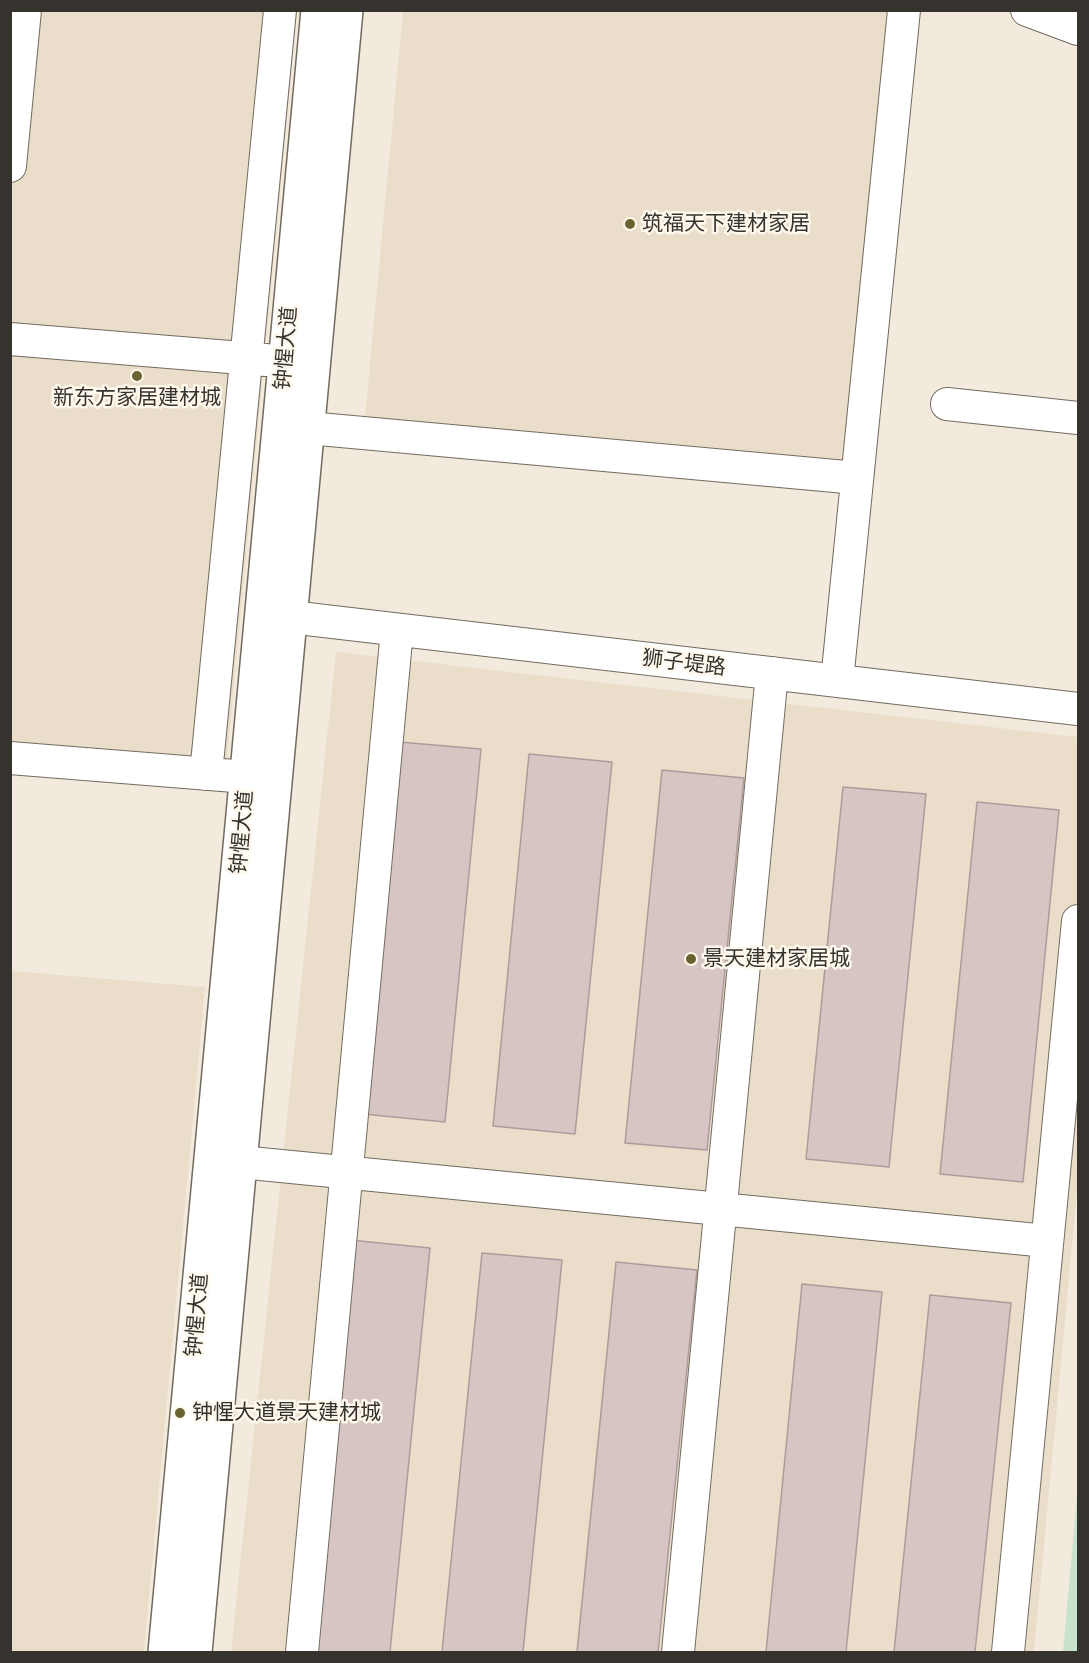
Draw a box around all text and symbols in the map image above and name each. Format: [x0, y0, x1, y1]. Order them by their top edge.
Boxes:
place label: 筑福天下建材家居 [642, 211, 810, 237]
marker: 筑福天下建材家居 [623, 217, 637, 231]
street label: 钟惺大道 [270, 305, 302, 391]
marker: 新东方家居建材城 [130, 369, 144, 383]
place label: 新东方家居建材城 [53, 385, 221, 411]
street label: 狮子堤路 [641, 645, 727, 681]
street label: 钟惺大道 [226, 789, 258, 875]
place label: 景天建材家居城 [703, 946, 850, 972]
marker: 景天建材家居城 [684, 952, 698, 966]
street label: 钟惺大道 [181, 1272, 213, 1358]
place label: 钟惺大道景天建材城 [192, 1400, 381, 1426]
marker: 钟惺大道景天建材城 [173, 1406, 187, 1420]

